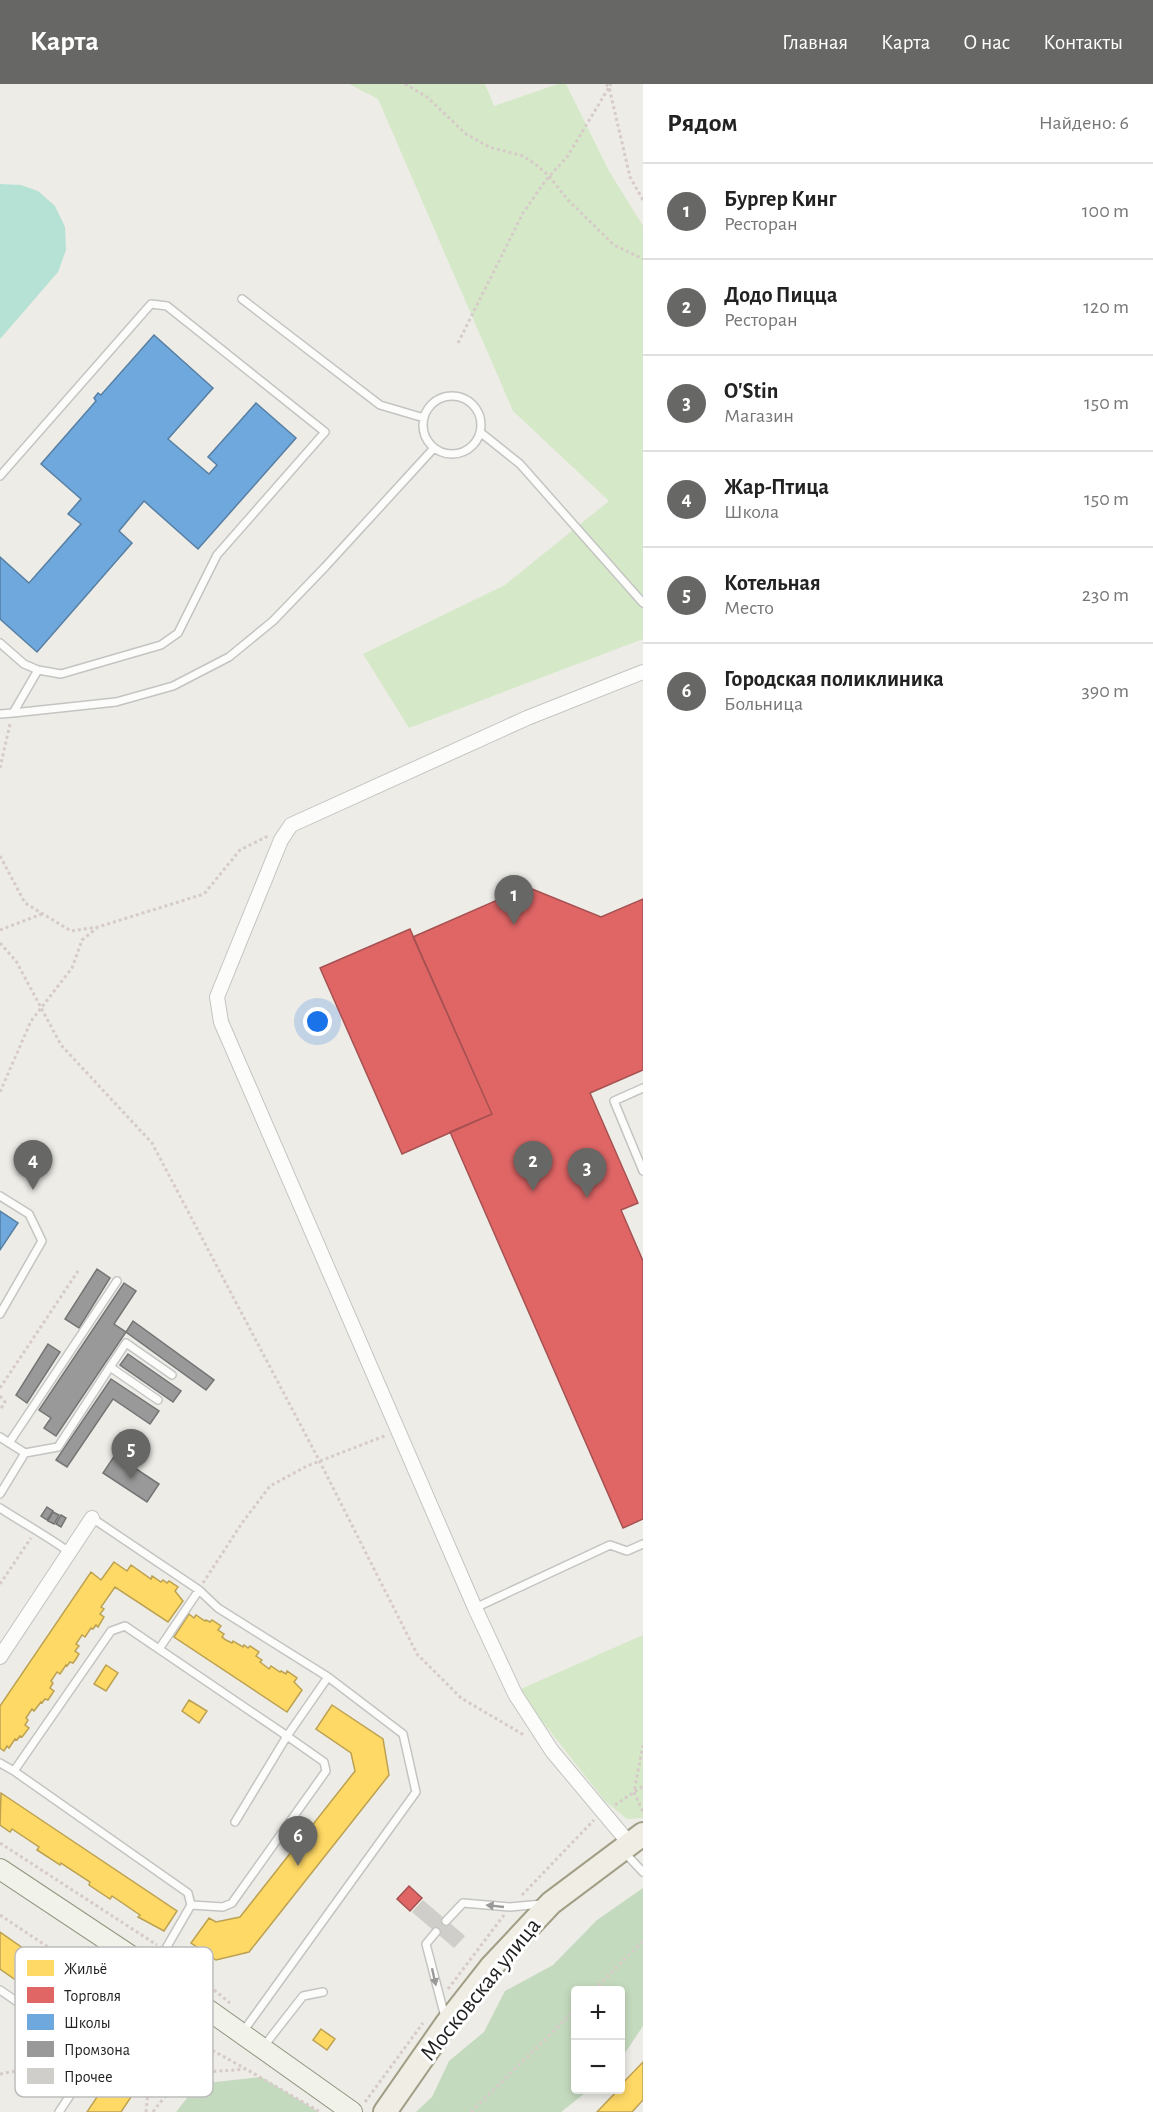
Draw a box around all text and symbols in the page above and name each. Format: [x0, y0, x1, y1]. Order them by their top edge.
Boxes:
text: Карта [30, 28, 99, 56]
text: Главная [782, 32, 848, 53]
text: Карта [881, 32, 930, 53]
text: О нас [963, 32, 1010, 53]
text: Контакты [1043, 32, 1123, 53]
text: Рядом [667, 110, 738, 136]
text: Найдено: 6 [1039, 113, 1129, 133]
text: Бургер Кинг [724, 188, 837, 210]
text: 1 [683, 201, 690, 221]
text: 100 m [1082, 201, 1129, 221]
text: Ресторан [724, 214, 798, 234]
text: Додо Пицца [724, 284, 837, 306]
text: 2 [682, 297, 691, 317]
text: 120 m [1083, 297, 1129, 317]
text: Ресторан [724, 310, 798, 330]
text: O'Stin [724, 380, 778, 402]
text: 3 [682, 393, 691, 413]
text: 150 m [1084, 393, 1129, 413]
text: Магазин [724, 406, 794, 426]
text: Жар-Птица [724, 476, 829, 498]
text: 4 [681, 489, 692, 509]
text: 150 m [1084, 489, 1129, 509]
text: Школа [724, 502, 779, 522]
text: Котельная [724, 572, 821, 594]
text: 5 [682, 585, 691, 605]
text: 230 m [1082, 585, 1129, 605]
text: Место [724, 598, 774, 618]
text: Городская поликлиника [724, 668, 944, 690]
text: 6 [682, 681, 691, 701]
text: 390 m [1082, 681, 1129, 701]
text: Больница [724, 694, 803, 714]
pin: 1 [494, 876, 534, 925]
your location [303, 1007, 332, 1036]
pin: 4 [14, 1140, 52, 1190]
pin: 2 [514, 1142, 552, 1191]
pin: 3 [568, 1148, 606, 1198]
pin: 5 [112, 1430, 150, 1479]
pin: 6 [278, 1816, 318, 1866]
one-way arrow [485, 1901, 504, 1911]
street label: Московская улица [416, 1913, 546, 2066]
legend [15, 1947, 213, 2097]
text: Жильё [64, 1961, 107, 1977]
one-way arrow [429, 1967, 439, 1986]
map controls [571, 1986, 625, 2094]
button: + [571, 1986, 625, 2040]
text: Торговля [64, 1988, 121, 2004]
text: Школы [64, 2015, 111, 2031]
button: − [571, 2040, 625, 2094]
text: Промзона [64, 2042, 130, 2058]
text: Прочее [64, 2069, 113, 2085]

